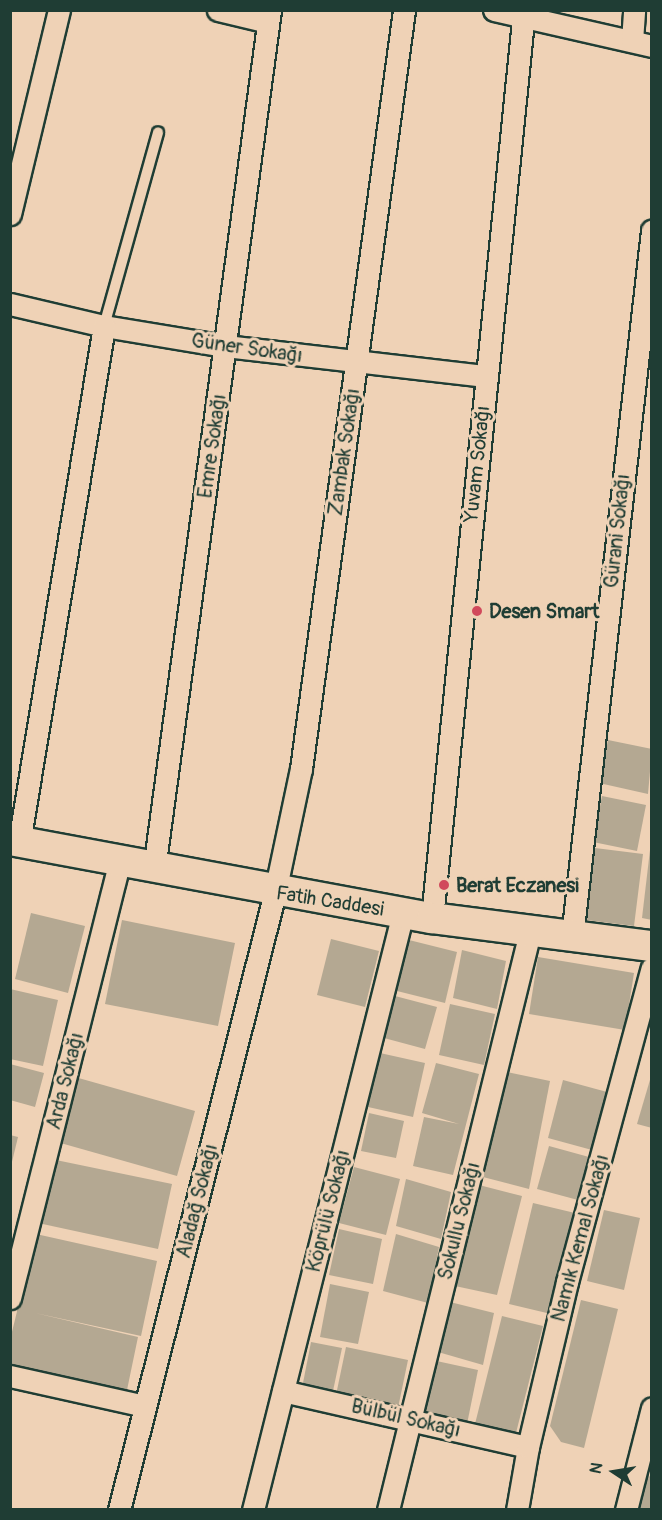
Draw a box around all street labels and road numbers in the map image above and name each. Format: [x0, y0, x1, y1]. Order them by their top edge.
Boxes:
street label: Güner Sokağı [190, 328, 304, 368]
street label: Zambak Sokağı [323, 387, 365, 517]
street label: Emre Sokağı [193, 392, 231, 500]
street label: Yuvam Sokağı [459, 404, 495, 524]
street label: Gürani Sokağı [599, 473, 635, 589]
street label: Fatih Caddesi [274, 881, 386, 921]
street label: Arda Sokağı [41, 1030, 89, 1132]
street label: Aladağ Sokağı [171, 1141, 223, 1261]
street label: Köprülü Sokağı [301, 1147, 355, 1275]
street label: Namık Kemal Sokağı [546, 1152, 614, 1324]
street label: Sokullu Sokağı [433, 1160, 485, 1282]
street label: Bülbül Sokağı [349, 1394, 463, 1442]

